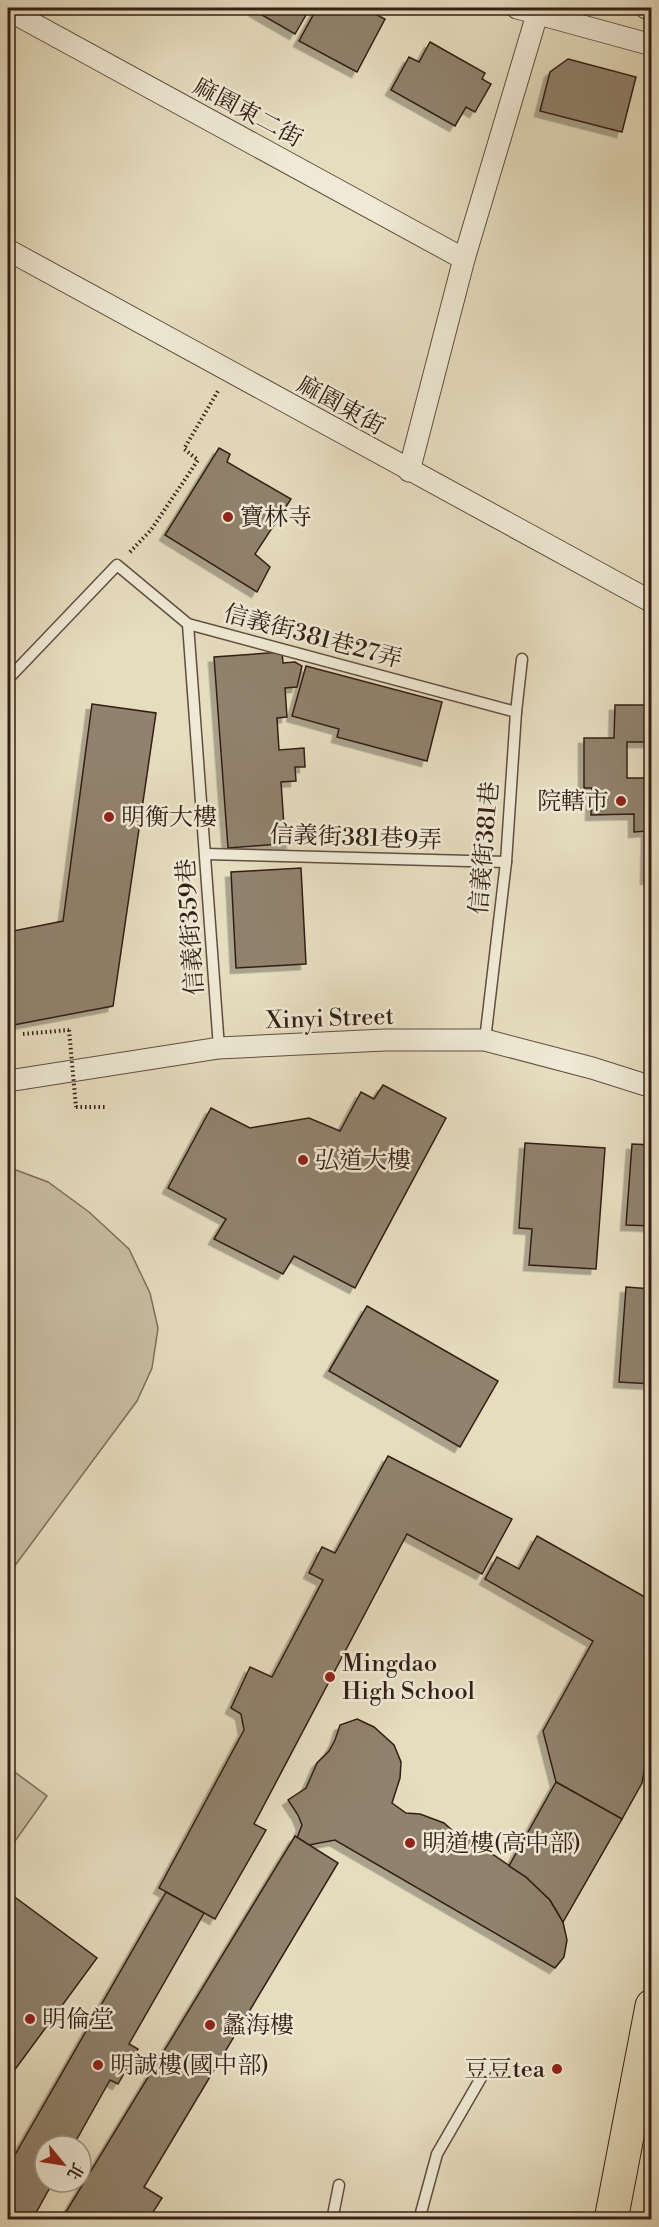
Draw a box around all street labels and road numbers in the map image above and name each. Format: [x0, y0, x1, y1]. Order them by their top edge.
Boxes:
street label: 麻園東二街 [188, 71, 308, 154]
street label: 麻園東街 [291, 369, 390, 442]
street label: 信義街381巷27弄 [220, 599, 405, 675]
street label: 信義街381巷 [464, 780, 506, 916]
street label: 信義街381巷9弄 [269, 820, 443, 856]
street label: 信義街359巷 [171, 858, 211, 996]
street label: Xinyi Street [265, 1002, 395, 1036]

